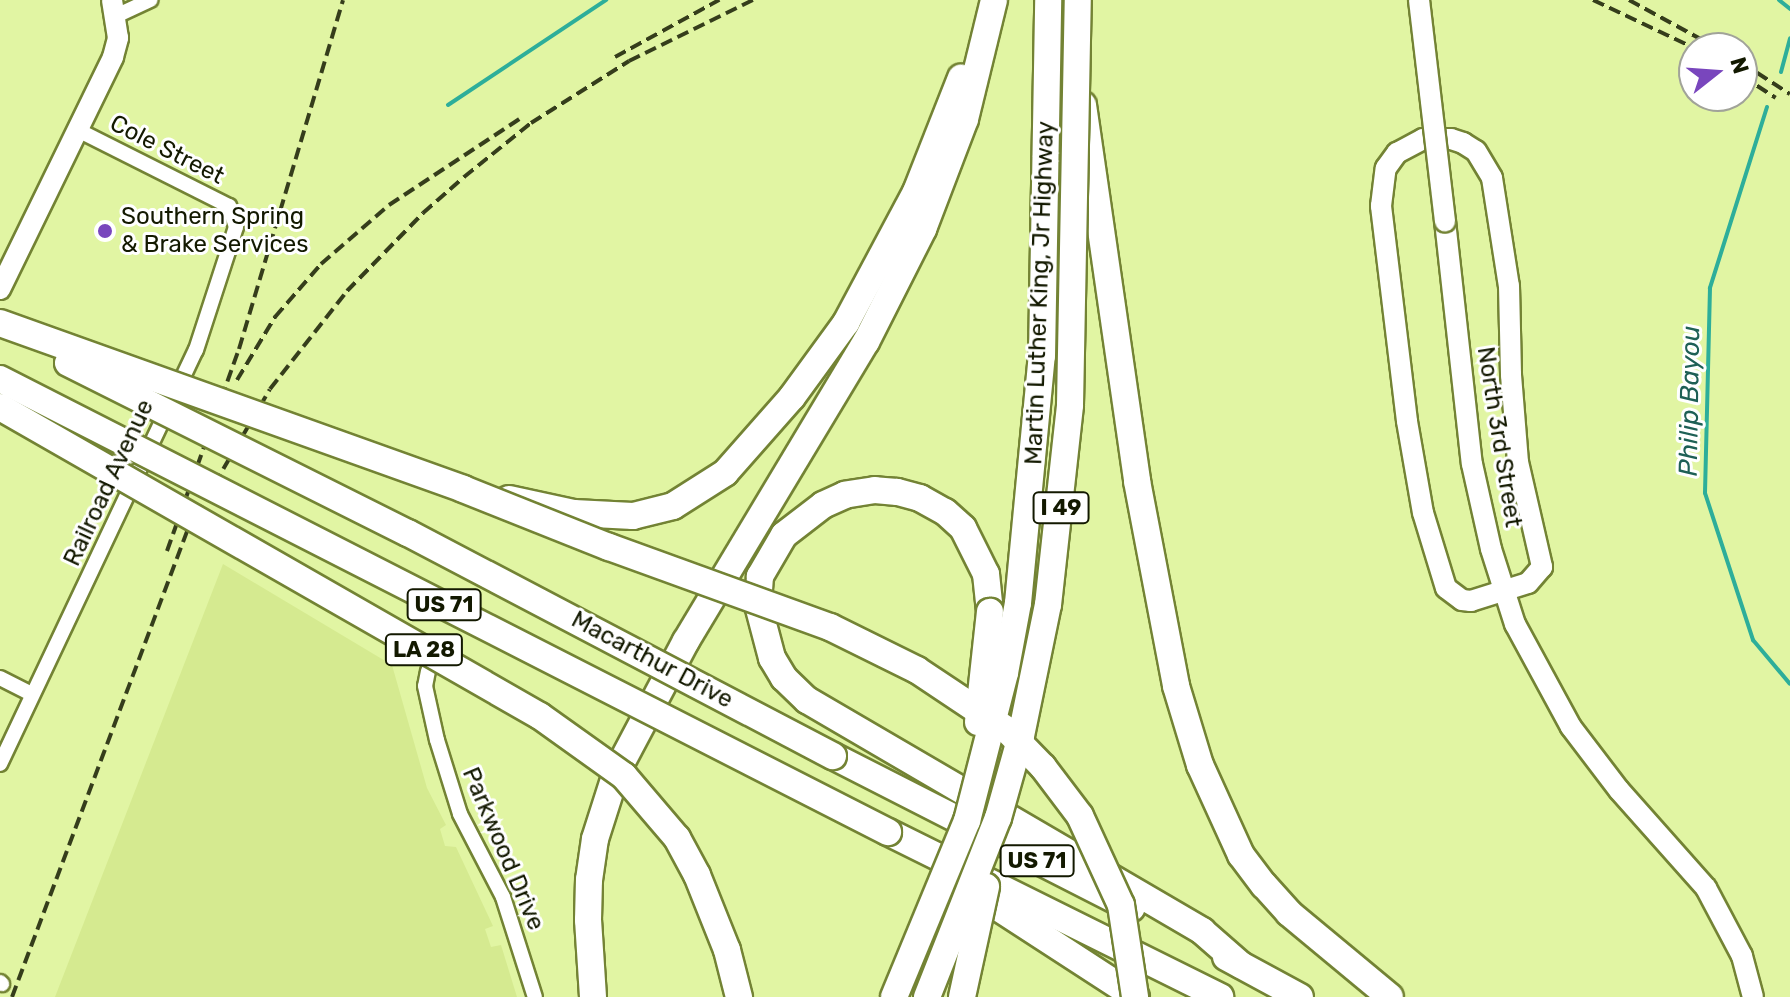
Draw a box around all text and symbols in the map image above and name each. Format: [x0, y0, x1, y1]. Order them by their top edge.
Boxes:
north arrow [1678, 32, 1758, 112]
text: N [1724, 54, 1755, 77]
street label: Cole Street [105, 109, 229, 191]
street label: Martin Luther King, Jr Highway [1020, 120, 1060, 466]
place label: Southern Spring & Brake Services [121, 203, 308, 259]
marker: Southern Spring & Brake Services [96, 222, 114, 240]
water label: Philip Bayou [1673, 325, 1707, 477]
street label: North 3rd Street [1471, 345, 1527, 529]
street label: Railroad Avenue [58, 395, 160, 571]
road number: I 49 [1031, 490, 1091, 526]
road number: US 71 [406, 587, 482, 623]
street label: Macarthur Drive [566, 605, 738, 715]
road number: LA 28 [384, 632, 464, 668]
street label: Parkwood Drive [456, 763, 550, 935]
road number: US 71 [999, 843, 1075, 879]

